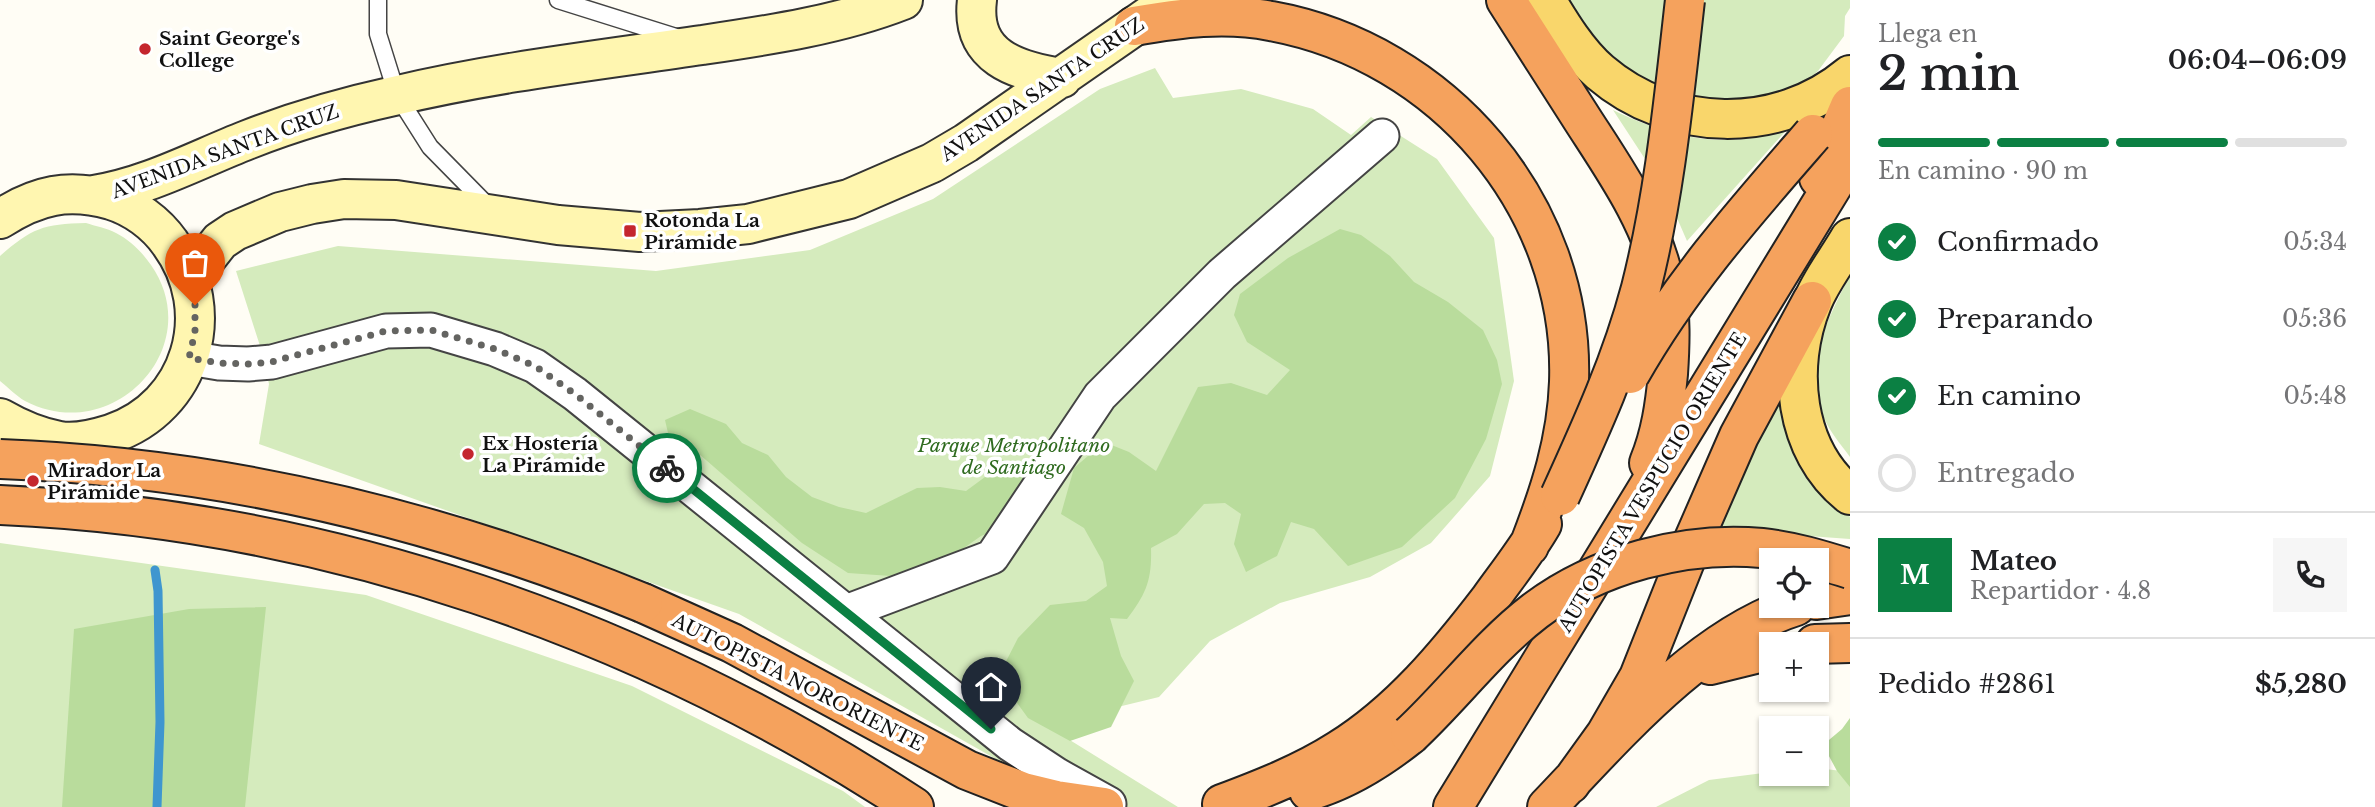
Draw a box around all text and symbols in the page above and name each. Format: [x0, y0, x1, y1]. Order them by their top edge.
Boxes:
street label: AVENIDA SANTA CRUZ [935, 13, 1148, 167]
text: Llega en [1878, 20, 1977, 48]
place label: Saint George's College [159, 27, 300, 72]
marker: Saint George's College [137, 41, 153, 57]
text: 06:04–06:09 [2168, 44, 2347, 76]
text: 2 min [1878, 45, 2020, 102]
street label: AVENIDA SANTA CRUZ [107, 100, 342, 204]
text: En camino · 90 m [1878, 157, 2088, 185]
place label: Rotonda La Pirámide [644, 209, 760, 254]
marker: Rotonda La Pirámide [622, 223, 638, 239]
icon: check [1878, 223, 1916, 261]
text: Confirmado [1937, 226, 2099, 258]
text: 05:34 [2283, 228, 2347, 256]
pin [165, 233, 225, 305]
icon: bag [176, 244, 214, 282]
icon: check [1878, 300, 1916, 338]
text: Preparando [1937, 303, 2093, 335]
text: 05:36 [2282, 305, 2347, 333]
street label: AUTOPISTA VESPUCIO ORIENTE [1553, 328, 1751, 637]
icon: check [1878, 377, 1916, 415]
text: En camino [1937, 380, 2081, 412]
text: 05:48 [2284, 382, 2347, 410]
place label: Ex Hostería La Pirámide [482, 432, 605, 477]
courier [632, 433, 702, 503]
park label: Parque Metropolitano de Santiago [917, 434, 1110, 479]
marker: Ex Hostería La Pirámide [460, 446, 476, 462]
icon: bike [648, 449, 686, 487]
text: Entregado [1937, 457, 2075, 489]
place label: Mirador La Pirámide [47, 459, 161, 504]
marker: Mirador La Pirámide [25, 473, 41, 489]
button: phone [2273, 538, 2347, 612]
text: Mateo [1970, 545, 2057, 577]
map controls [1759, 548, 1829, 786]
button: locate [1759, 548, 1829, 618]
text: M [1900, 559, 1930, 591]
text: Repartidor · 4.8 [1970, 577, 2151, 605]
street label: AUTOPISTA NORORIENTE [667, 608, 927, 756]
button: + [1759, 632, 1829, 702]
pin [961, 657, 1021, 729]
icon: home [972, 668, 1010, 706]
text: Pedido #2861 [1878, 668, 2056, 700]
text: $5,280 [2255, 668, 2347, 700]
button: − [1759, 716, 1829, 786]

